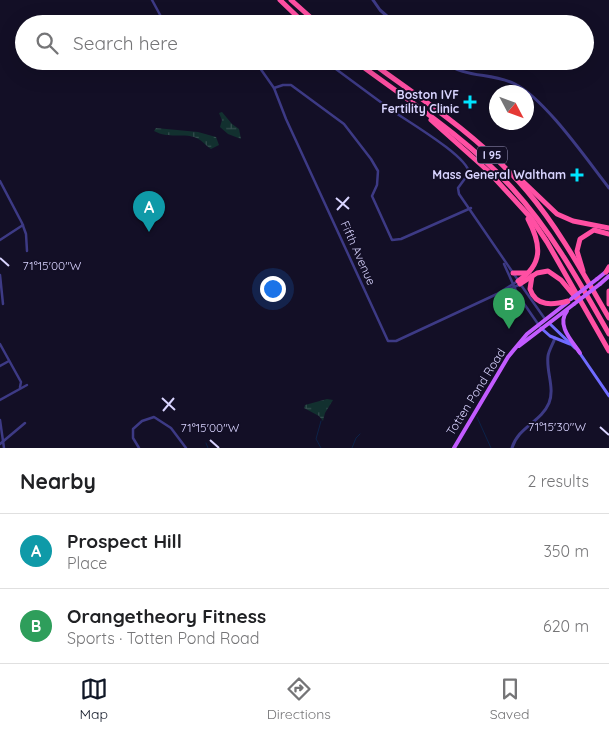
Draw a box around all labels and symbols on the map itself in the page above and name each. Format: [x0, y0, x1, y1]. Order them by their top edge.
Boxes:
north arrow [489, 85, 534, 130]
place label: Boston IVF Fertility Clinic [381, 87, 459, 116]
marker: Boston IVF Fertility Clinic [463, 95, 477, 109]
road number: I 95 [477, 146, 507, 164]
place label: Mass General Waltham [432, 167, 566, 182]
marker: Mass General Waltham [570, 168, 584, 182]
pin: A [133, 191, 165, 232]
street label: Fifth Avenue [338, 218, 379, 288]
text: 71°15'00"W [23, 258, 82, 273]
your location [260, 276, 286, 302]
pin: B [493, 288, 525, 329]
street label: Totten Pond Road [443, 345, 508, 438]
text: 71°15'30"W [528, 419, 586, 434]
text: 71°15'00"W [181, 420, 240, 435]

